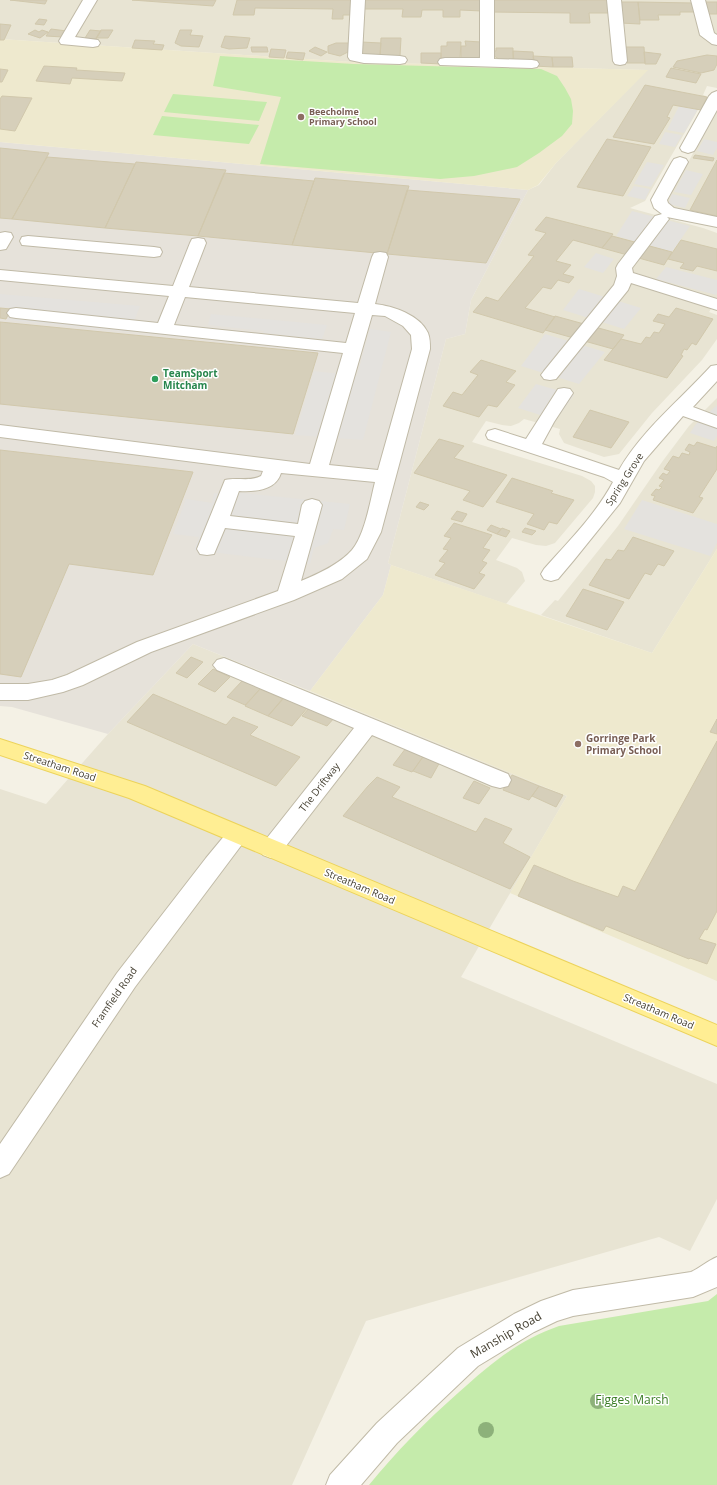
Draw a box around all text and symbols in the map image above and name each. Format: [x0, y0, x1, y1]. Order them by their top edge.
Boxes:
place label: Beecholme Primary School [309, 105, 377, 128]
marker: Beecholme Primary School [296, 112, 306, 122]
place label: TeamSport Mitcham [163, 366, 218, 392]
marker: TeamSport Mitcham [150, 374, 160, 384]
street label: Spring Grove [602, 450, 647, 508]
place label: Gorringe Park Primary School [586, 731, 661, 757]
marker: Gorringe Park Primary School [573, 739, 583, 749]
street label: Streatham Road [22, 748, 98, 784]
street label: The Driftway [295, 759, 343, 815]
street label: Streatham Road [323, 865, 397, 907]
street label: Framfield Road [88, 964, 140, 1030]
street label: Streatham Road [622, 990, 696, 1032]
street label: Manship Road [467, 1307, 545, 1362]
park label: Figges Marsh [595, 1391, 669, 1408]

